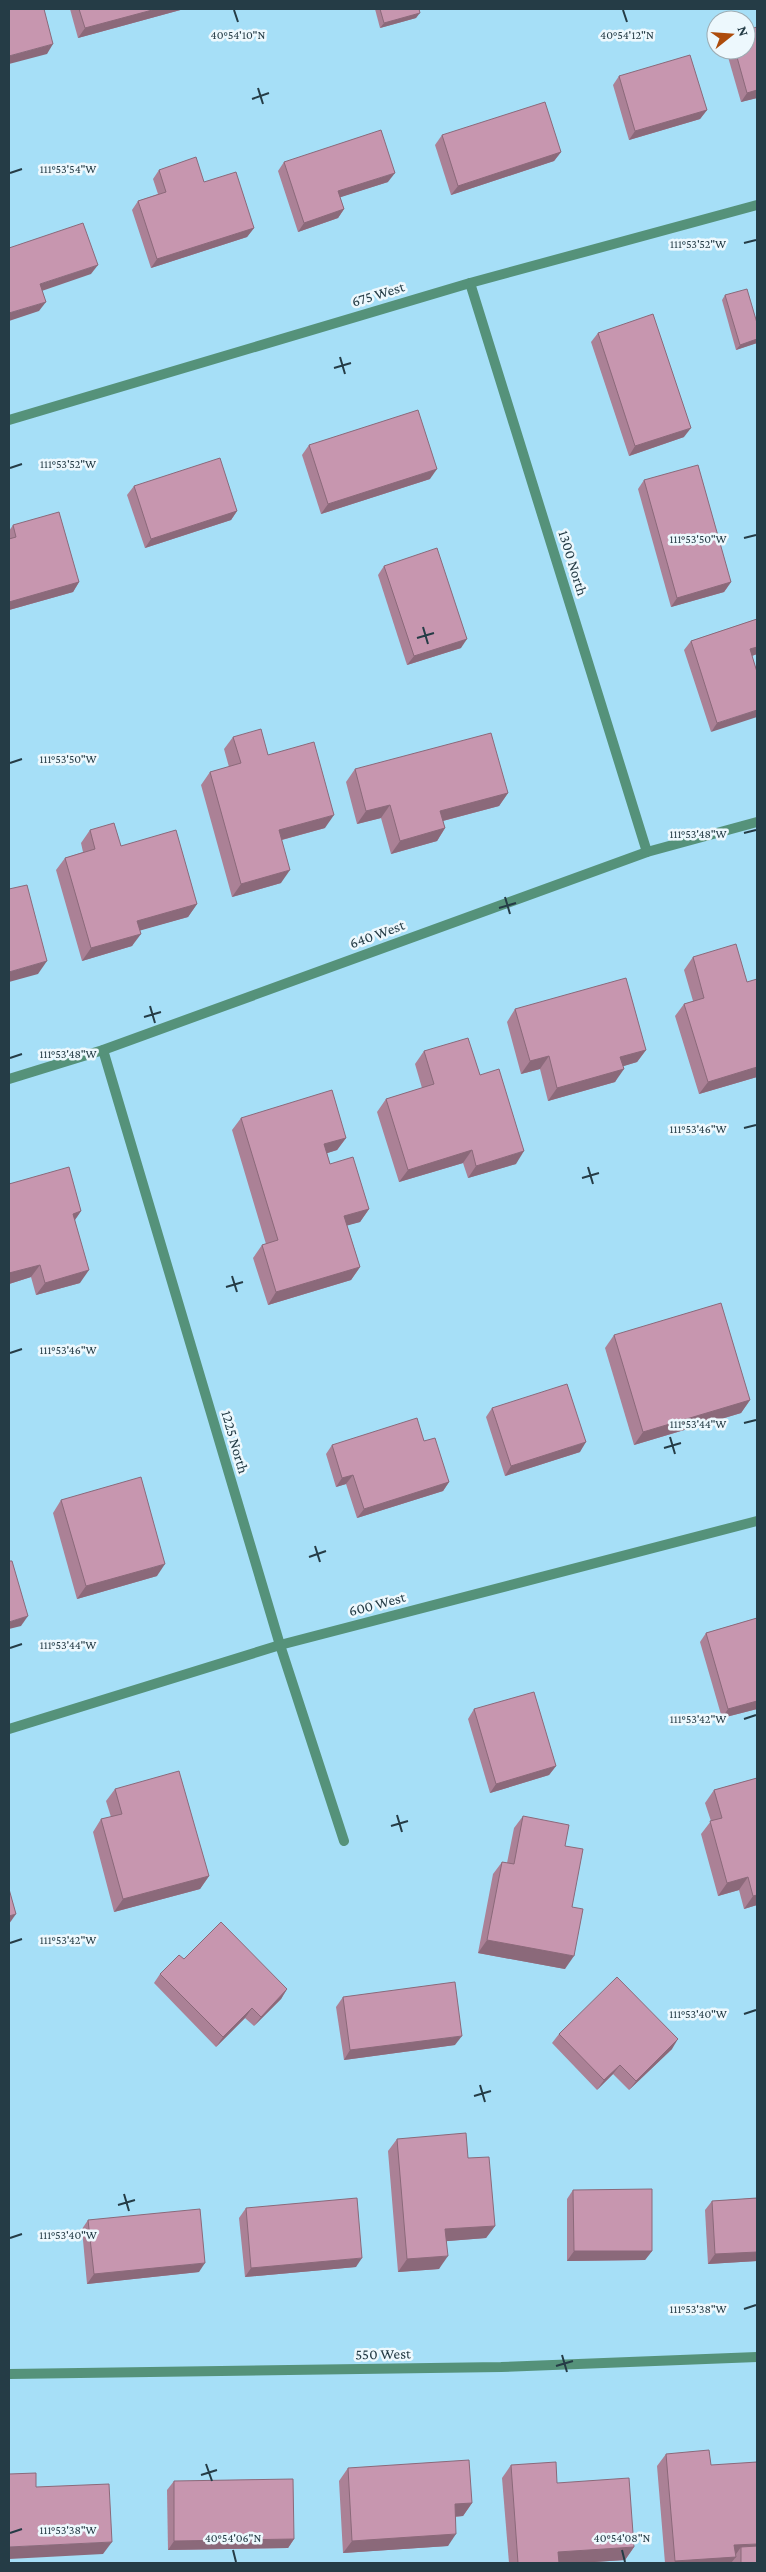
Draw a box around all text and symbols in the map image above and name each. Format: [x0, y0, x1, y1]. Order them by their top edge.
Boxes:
north arrow [706, 10, 756, 60]
text: N [734, 24, 753, 39]
text: 40°54'10"N [211, 28, 265, 42]
text: 40°54'12"N [600, 28, 654, 42]
text: 111°53'54"W [40, 162, 96, 176]
text: 111°53'52"W [670, 237, 726, 251]
street label: 675 West [350, 278, 407, 310]
text: 111°53'52"W [40, 457, 96, 471]
street label: 1300 North [555, 528, 591, 598]
text: 111°53'50"W [669, 532, 727, 546]
text: 111°53'50"W [39, 752, 97, 766]
text: 111°53'48"W [669, 827, 727, 841]
street label: 640 West [347, 916, 408, 951]
text: 111°53'48"W [39, 1047, 97, 1061]
text: 111°53'46"W [670, 1122, 726, 1136]
text: 111°53'46"W [40, 1343, 96, 1357]
street label: 1225 North [218, 1409, 252, 1475]
text: 111°53'44"W [670, 1417, 726, 1431]
street label: 600 West [347, 1589, 408, 1619]
text: 111°53'44"W [40, 1638, 96, 1652]
text: 111°53'42"W [670, 1712, 726, 1726]
text: 111°53'42"W [40, 1933, 96, 1947]
text: 111°53'40"W [669, 2007, 727, 2021]
text: 111°53'40"W [39, 2228, 97, 2242]
text: 111°53'38"W [669, 2302, 727, 2316]
street label: 550 West [355, 2345, 412, 2362]
text: 111°53'38"W [39, 2523, 97, 2537]
text: 40°54'06"N [205, 2531, 261, 2545]
text: 40°54'08"N [594, 2531, 651, 2545]

